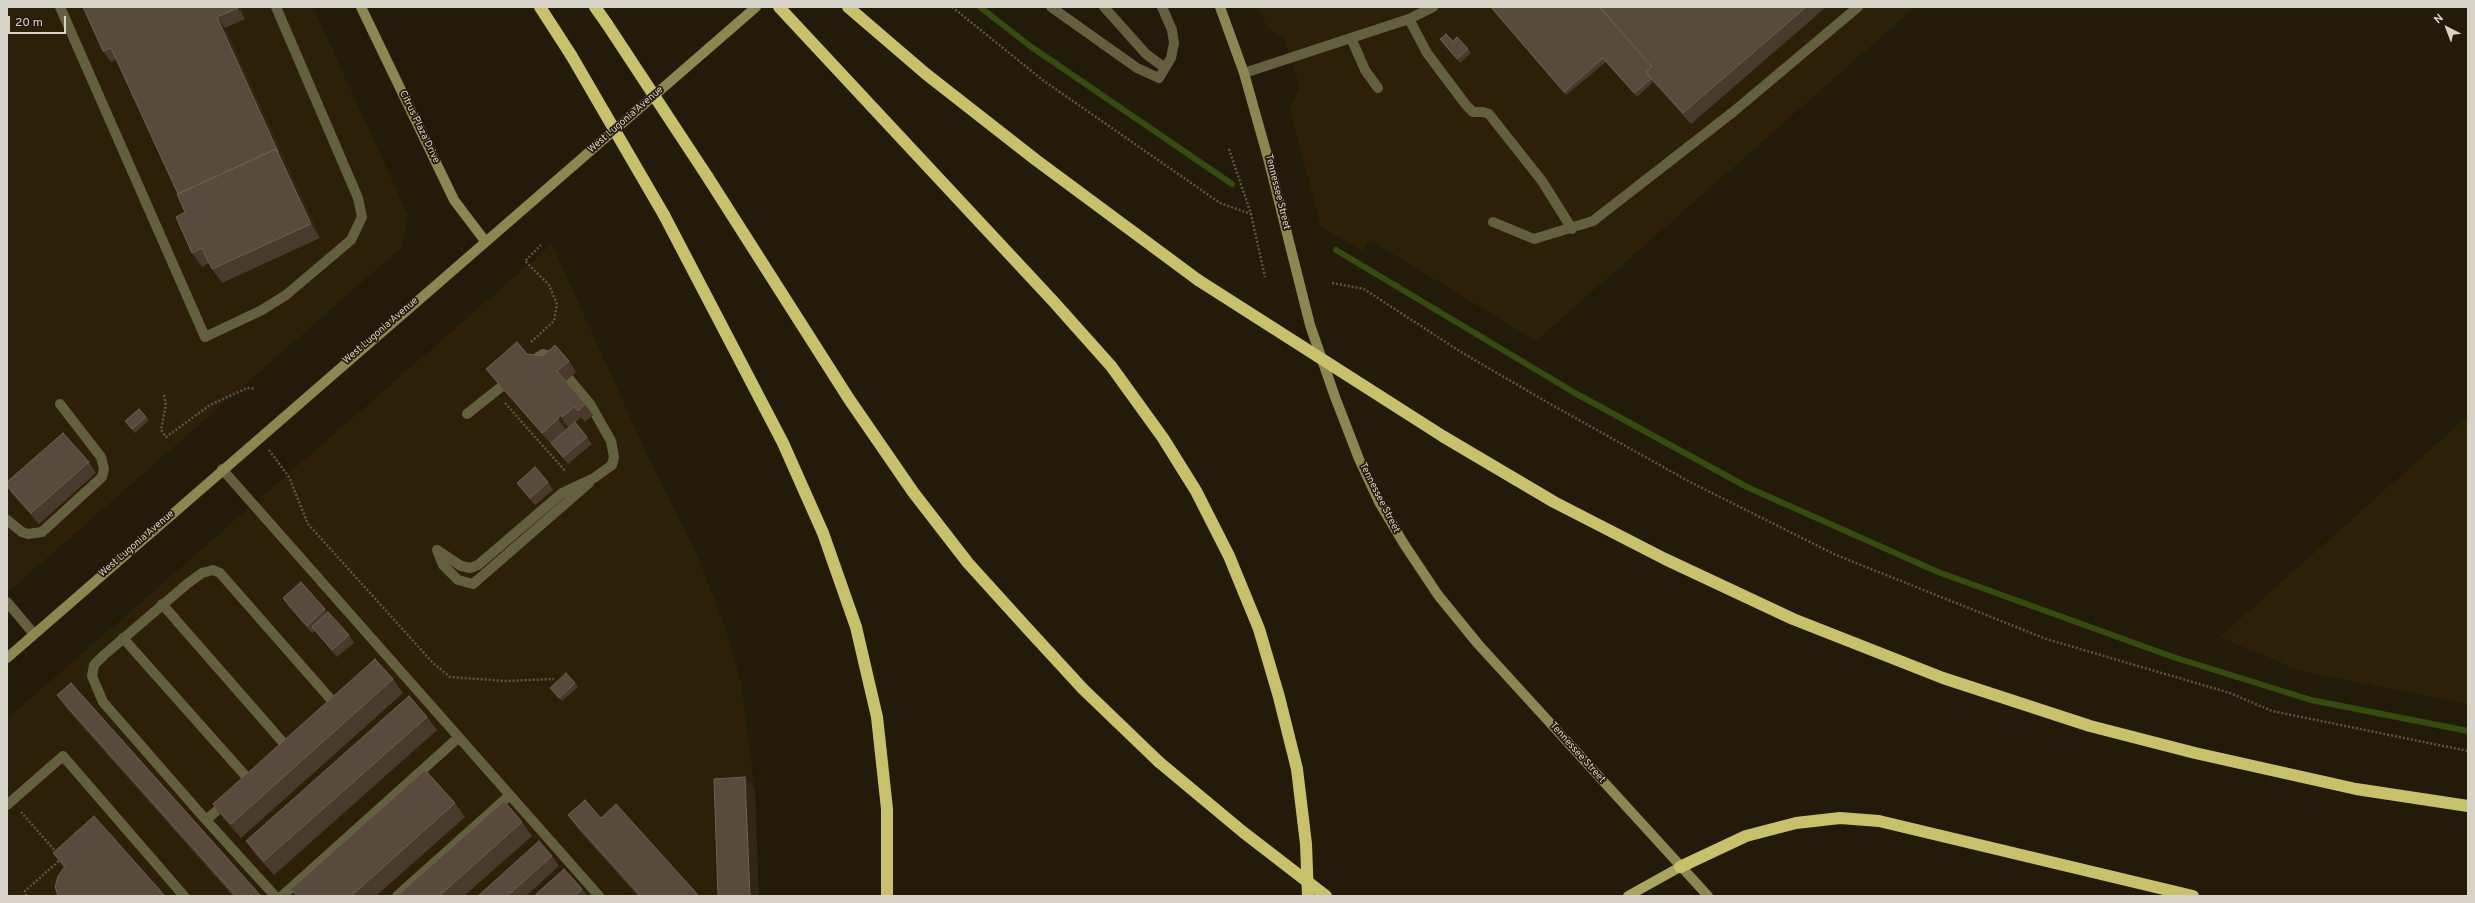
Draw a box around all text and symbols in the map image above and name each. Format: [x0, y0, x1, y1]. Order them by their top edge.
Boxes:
scale bar [10, 8, 68, 34]
north arrow [2427, 8, 2467, 48]
text: N [2431, 11, 2447, 27]
text: 20 m [15, 15, 43, 31]
street label: West Lugonia Avenue [586, 84, 666, 156]
street label: Citrus Plaza Drive [396, 89, 442, 165]
street label: Tennessee Street [1262, 153, 1292, 231]
street label: West Lugonia Avenue [341, 295, 421, 367]
street label: Tennessee Street [1356, 461, 1402, 535]
street label: West Lugonia Avenue [97, 508, 177, 580]
street label: Tennessee Street [1547, 720, 1607, 786]

